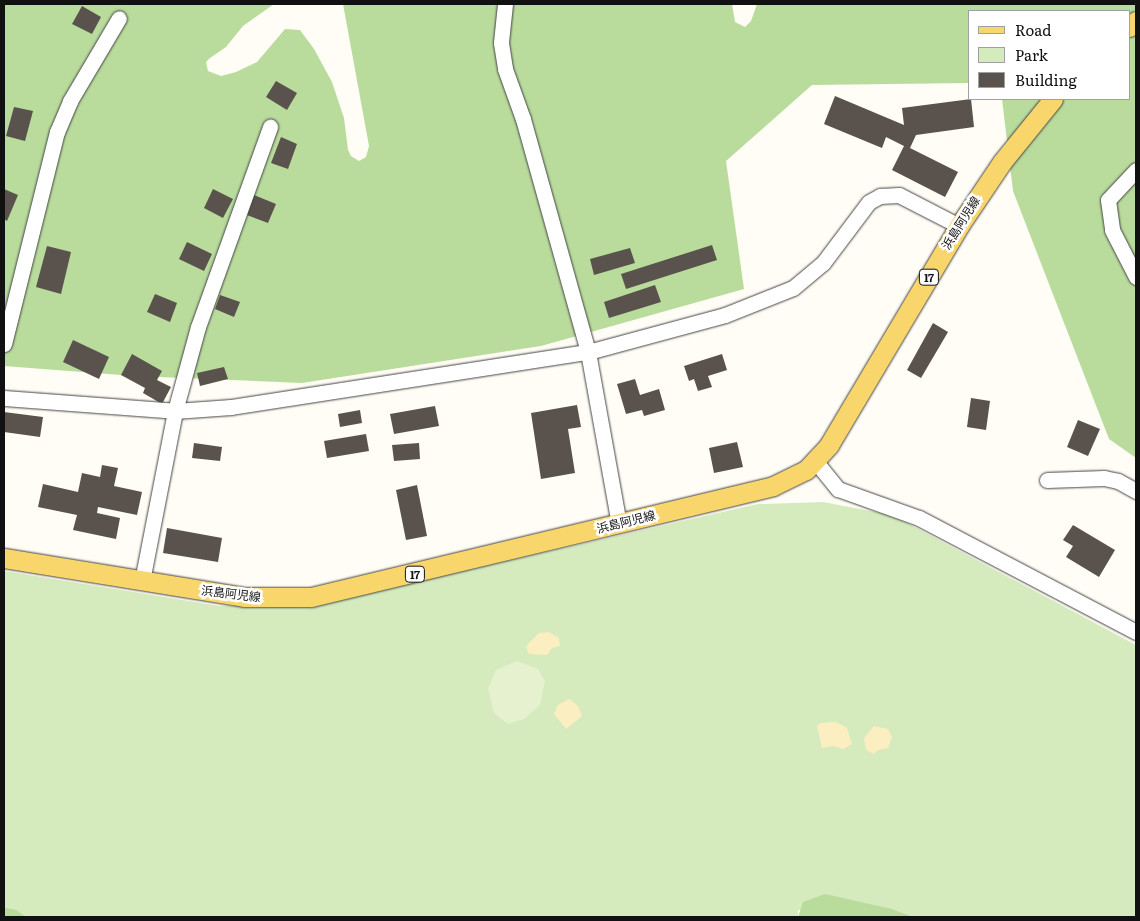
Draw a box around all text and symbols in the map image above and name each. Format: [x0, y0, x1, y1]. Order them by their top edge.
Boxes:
legend [968, 10, 1130, 100]
text: Road [1015, 18, 1051, 41]
text: Park [1015, 43, 1048, 66]
text: Building [1015, 68, 1077, 91]
street label: 浜島阿児線 [939, 194, 983, 252]
road number: 17 [918, 268, 940, 286]
street label: 浜島阿児線 [595, 508, 657, 536]
road number: 17 [404, 566, 426, 582]
street label: 浜島阿児線 [200, 583, 262, 605]

